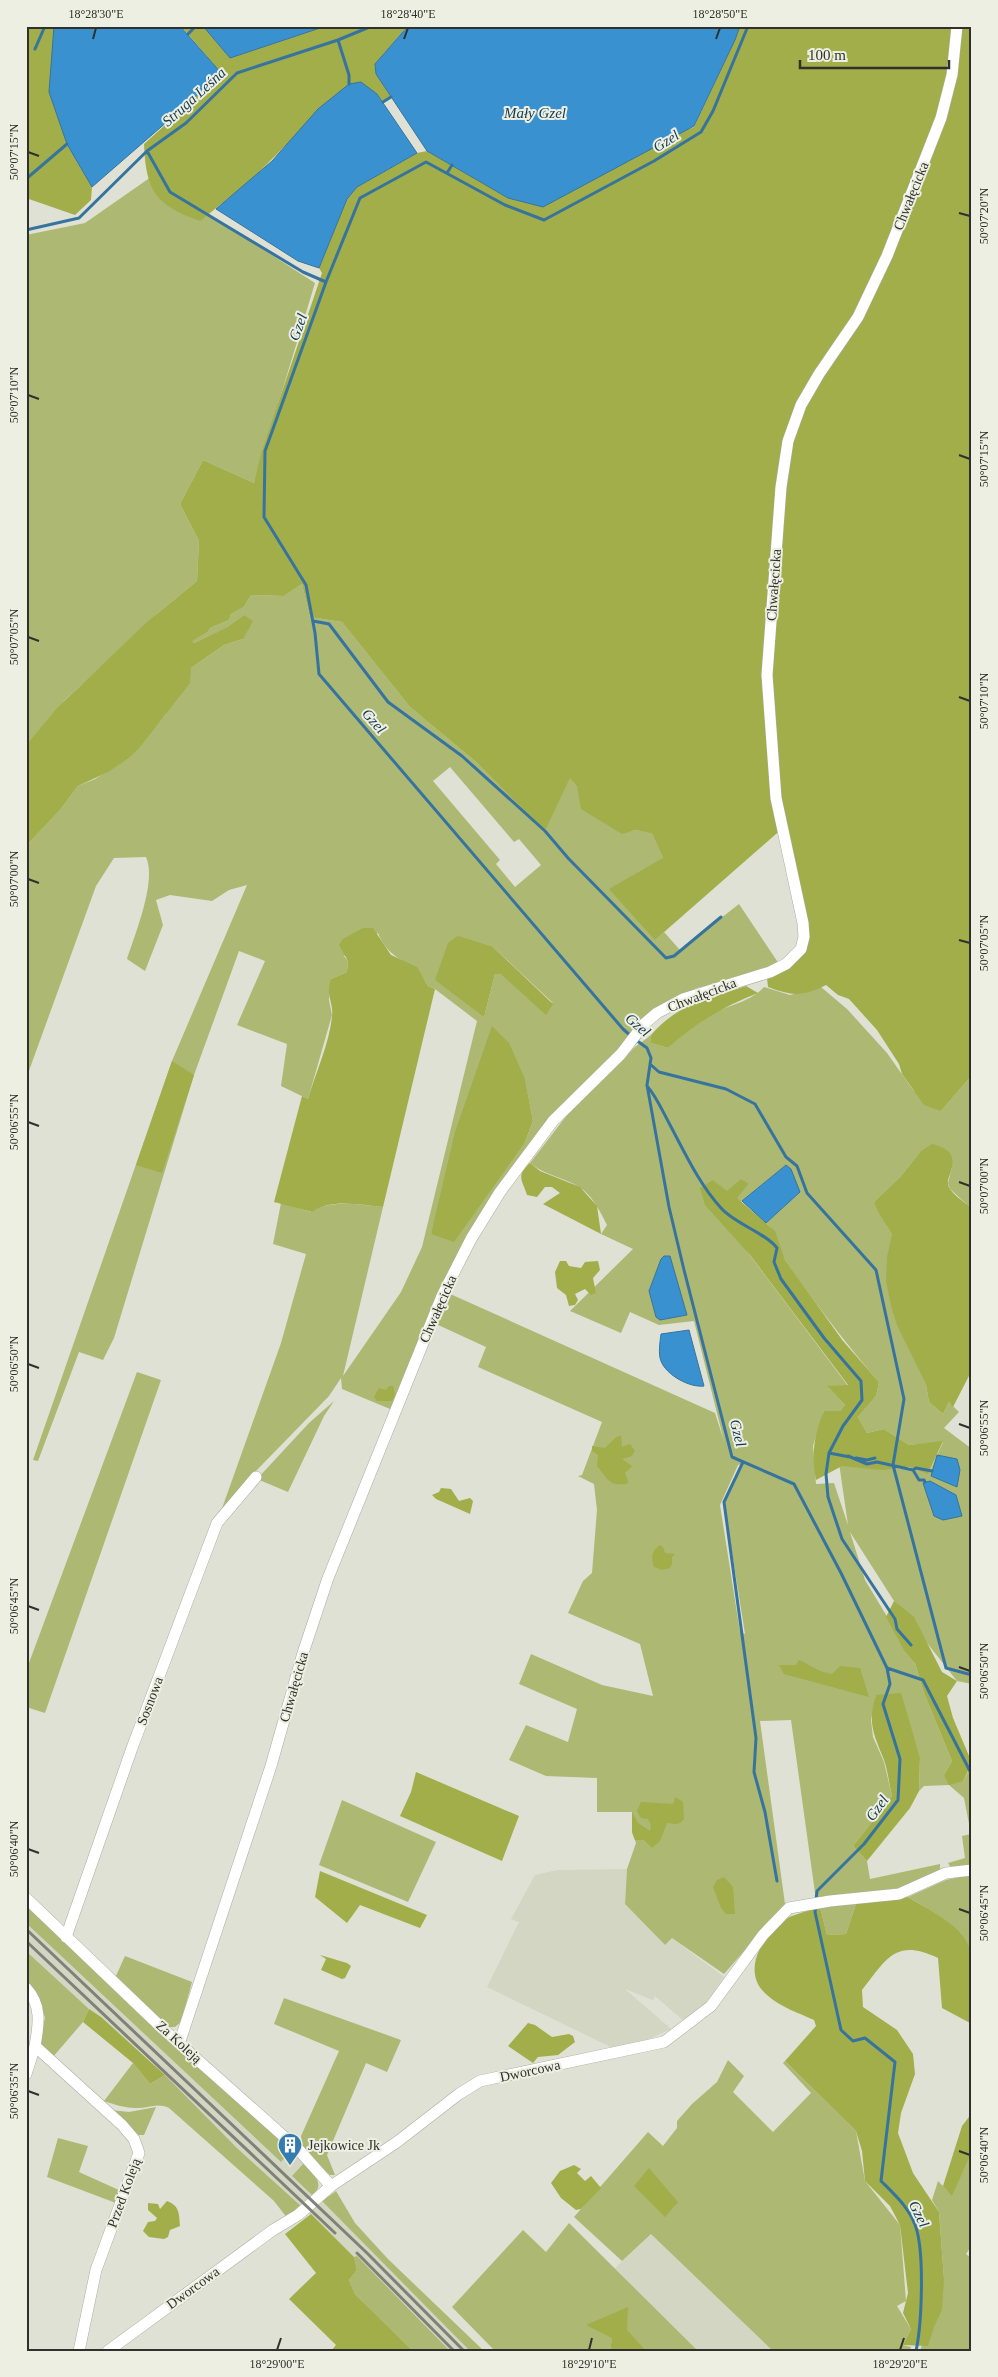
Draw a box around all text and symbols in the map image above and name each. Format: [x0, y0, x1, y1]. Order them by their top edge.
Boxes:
text: 18°28'30"E [68, 7, 124, 21]
text: 18°28'40"E [380, 7, 436, 21]
text: 18°28'50"E [692, 7, 748, 21]
scale bar [800, 38, 949, 70]
text: 100 m [808, 47, 846, 63]
water label: Struga Leśna [159, 64, 229, 130]
water label: Mały Gzel [503, 105, 566, 121]
text: 50°07'15"N [7, 123, 21, 180]
water label: Gzel [650, 127, 682, 155]
street label: Chwałęcicka [891, 159, 932, 232]
text: 50°07'20"N [977, 187, 991, 244]
water label: Gzel [286, 311, 310, 343]
text: 50°07'10"N [7, 366, 21, 423]
text: 50°07'15"N [977, 430, 991, 487]
street label: Chwałęcicka [764, 548, 784, 622]
text: 50°07'05"N [7, 608, 21, 665]
text: 50°07'10"N [977, 672, 991, 729]
water label: Gzel [359, 705, 389, 737]
text: 50°07'00"N [7, 850, 21, 907]
text: 50°07'05"N [977, 914, 991, 971]
street label: Chwałęcicka [666, 975, 739, 1015]
water label: Gzel [622, 1010, 654, 1040]
text: 50°06'55"N [7, 1093, 21, 1150]
text: 50°07'00"N [977, 1157, 991, 1214]
street label: Chwałęcicka [416, 1272, 460, 1345]
text: 50°06'50"N [7, 1335, 21, 1392]
text: 50°06'55"N [977, 1399, 991, 1456]
water label: Gzel [727, 1418, 749, 1448]
text: 50°06'45"N [7, 1577, 21, 1634]
text: 50°06'50"N [977, 1642, 991, 1699]
street label: Chwałęcicka [277, 1649, 311, 1724]
street label: Sosnowa [134, 1674, 166, 1727]
water label: Gzel [862, 1792, 892, 1824]
text: 50°06'40"N [7, 1820, 21, 1877]
text: 50°06'45"N [977, 1884, 991, 1941]
street label: Za Koleją [153, 2018, 205, 2067]
street label: Dworcowa [498, 2057, 562, 2085]
text: 50°06'35"N [7, 2062, 21, 2119]
text: 50°06'40"N [977, 2126, 991, 2183]
building icon: Jejkowice Jk [277, 2132, 303, 2166]
place label: Jejkowice Jk [308, 2138, 380, 2153]
street label: Przed Koleją [105, 2156, 144, 2230]
water label: Gzel [906, 2198, 932, 2230]
street label: Dworcowa [164, 2263, 223, 2312]
text: 18°29'00"E [249, 2357, 305, 2371]
text: 18°29'10"E [561, 2357, 617, 2371]
text: 18°29'20"E [872, 2357, 928, 2371]

